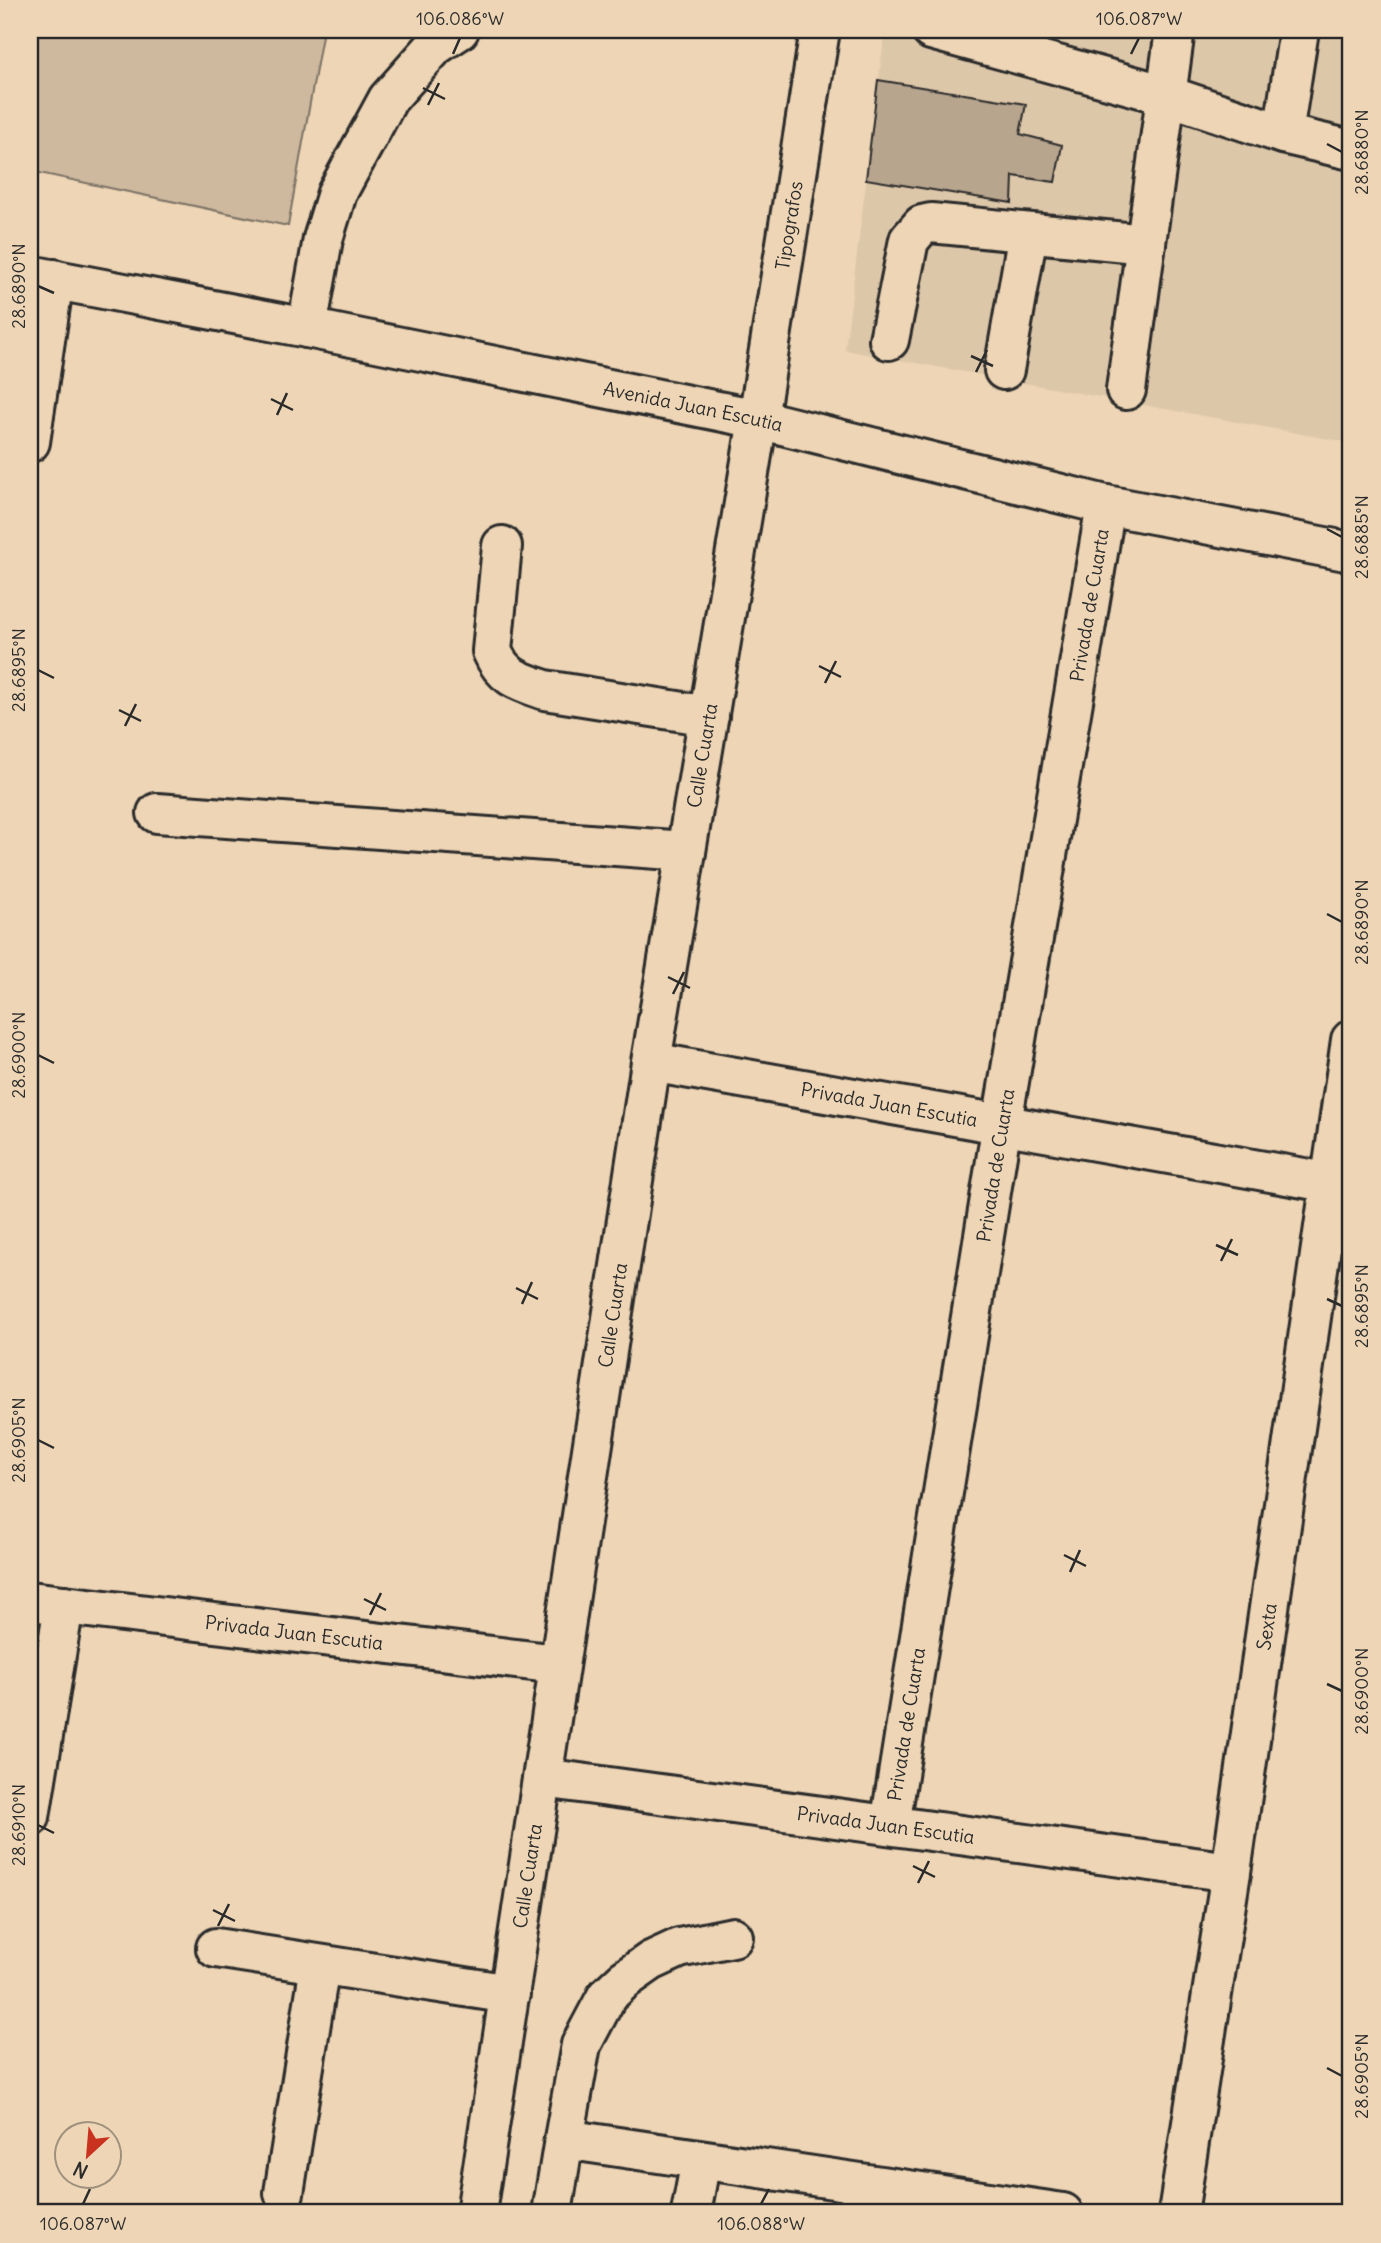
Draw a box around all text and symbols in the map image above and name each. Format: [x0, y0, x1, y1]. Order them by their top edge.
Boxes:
text: 106.086°W [416, 7, 504, 30]
text: 106.087°W [1096, 7, 1182, 30]
text: 28.6880°N [1350, 109, 1373, 195]
street label: Tipografos [770, 179, 808, 272]
text: 28.6890°N [7, 243, 30, 329]
street label: Avenida Juan Escutia [601, 376, 785, 437]
text: 28.6885°N [1350, 495, 1373, 579]
street label: Privada de Cuarta [1064, 527, 1114, 684]
text: 28.6895°N [7, 628, 30, 712]
street label: Calle Cuarta [682, 701, 723, 810]
text: 28.6890°N [1350, 879, 1373, 965]
text: 28.6900°N [7, 1012, 30, 1098]
street label: Privada Juan Escutia [799, 1077, 980, 1132]
street label: Privada de Cuarta [971, 1087, 1020, 1244]
street label: Calle Cuarta [593, 1261, 632, 1369]
text: 28.6895°N [1350, 1264, 1373, 1348]
text: 28.6905°N [7, 1397, 30, 1483]
street label: Sexta [1251, 1601, 1282, 1652]
street label: Privada Juan Escutia [204, 1610, 385, 1655]
street label: Privada de Cuarta [882, 1646, 930, 1803]
text: 28.6900°N [1350, 1648, 1373, 1734]
text: 28.6910°N [7, 1784, 30, 1866]
street label: Privada Juan Escutia [795, 1801, 976, 1849]
street label: Calle Cuarta [507, 1822, 547, 1930]
text: 28.6905°N [1350, 2033, 1373, 2119]
north arrow [52, 2120, 122, 2190]
text: N [69, 2157, 92, 2184]
text: 106.087°W [40, 2212, 126, 2235]
text: 106.088°W [717, 2212, 805, 2235]

